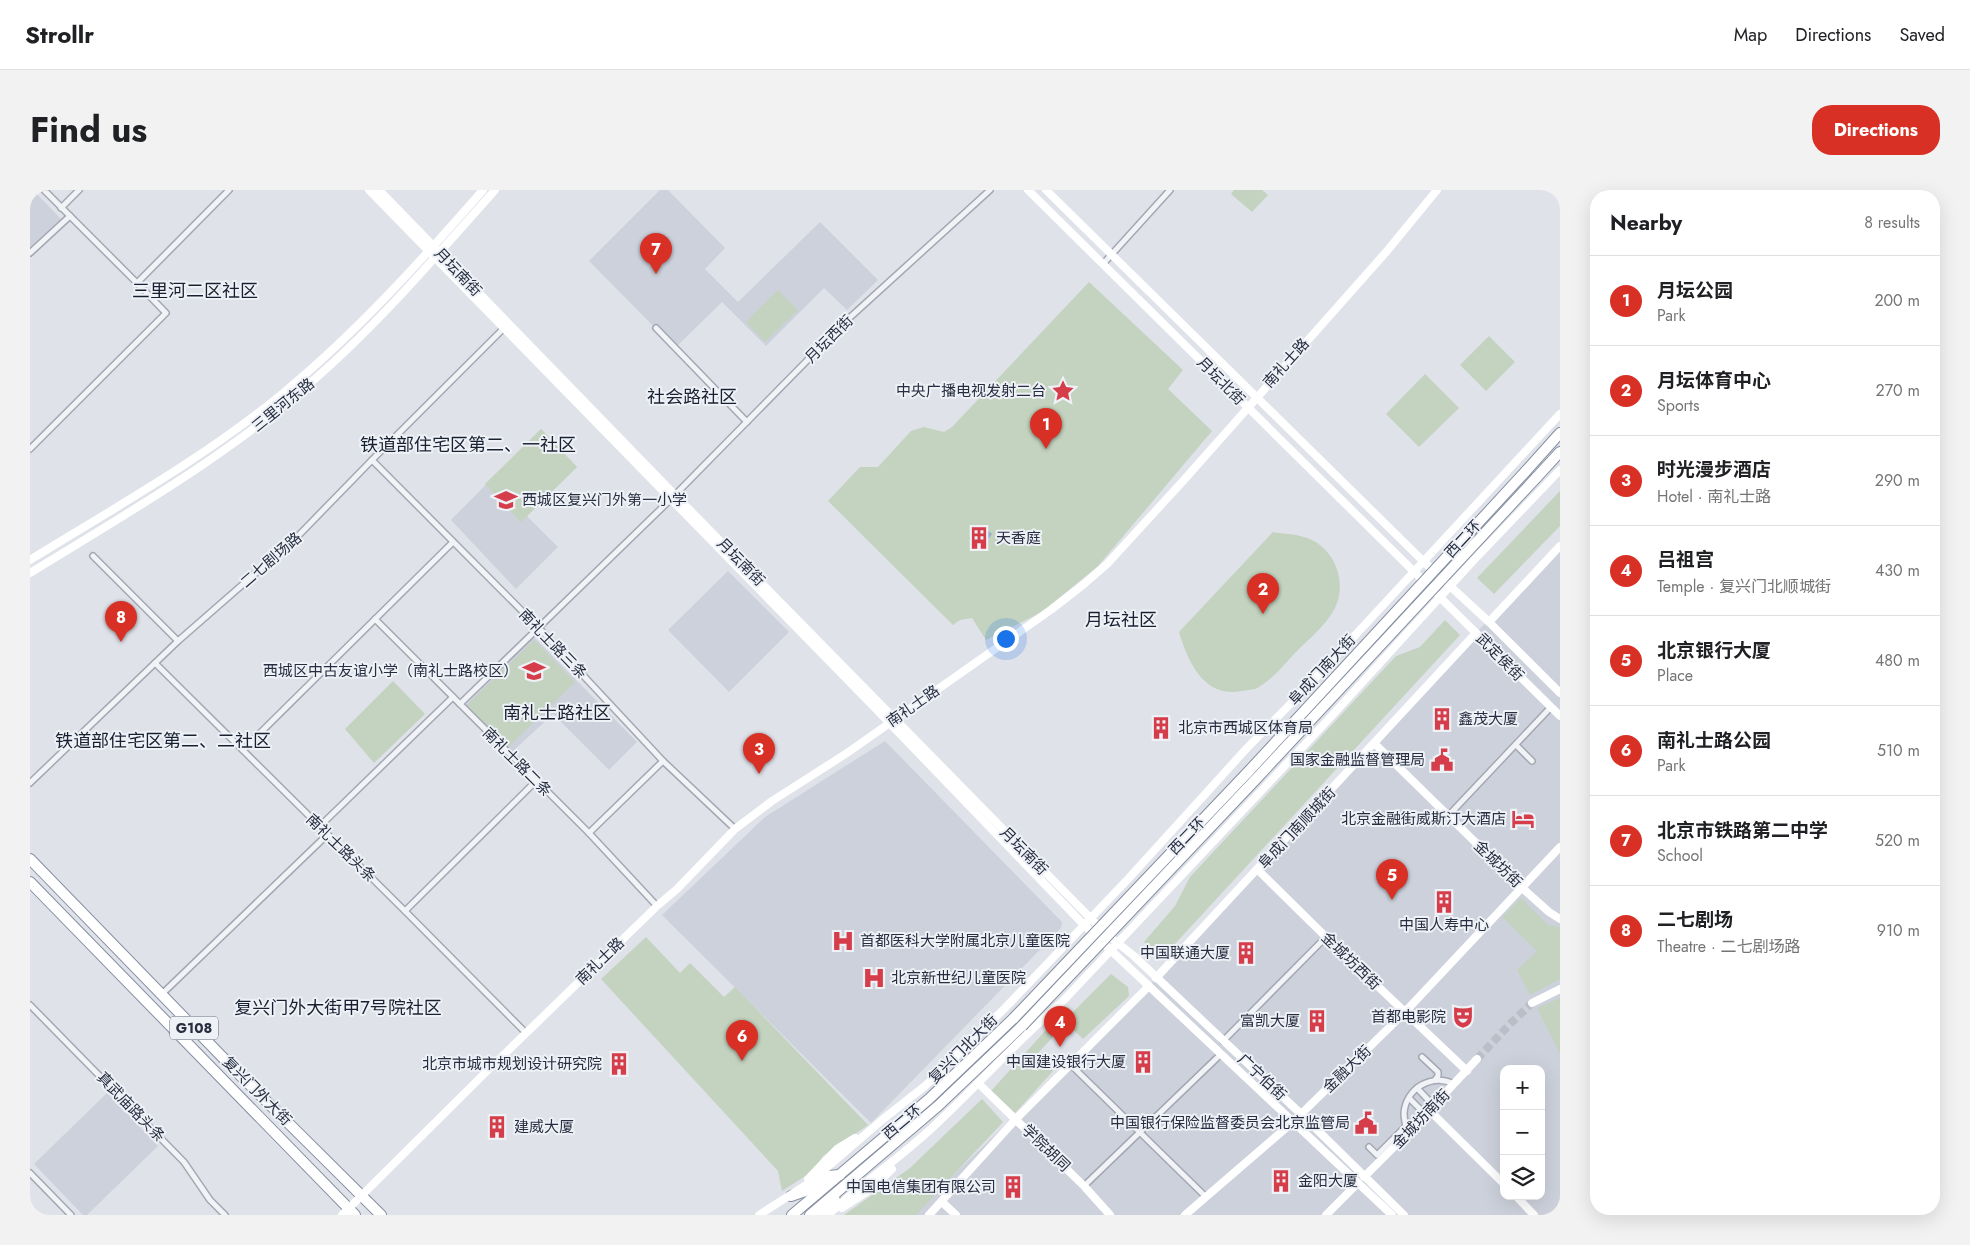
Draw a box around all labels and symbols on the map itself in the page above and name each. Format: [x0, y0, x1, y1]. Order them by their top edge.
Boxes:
pin: 7 [640, 233, 672, 274]
street label: 月坛南街 [429, 243, 487, 301]
district label: 三里河二区社区 [132, 278, 258, 304]
street label: 月坛西街 [800, 310, 858, 368]
street label: 南礼士路 [1258, 333, 1314, 393]
street label: 月坛北街 [1192, 352, 1250, 410]
street label: 三里河东路 [247, 373, 319, 437]
place icon: 中央广播电视发射二台 [1050, 378, 1076, 404]
place label: 中央广播电视发射二台 [896, 380, 1046, 402]
district label: 社会路社区 [647, 384, 737, 410]
pin: 1 [1030, 408, 1062, 449]
district label: 铁道部住宅区第二、一社区 [360, 432, 576, 458]
school or university icon: 西城区复兴门外第一小学 [493, 487, 519, 513]
place label: 西城区复兴门外第一小学 [522, 489, 687, 511]
street label: 西二环 [1440, 515, 1486, 563]
building icon: 天香庭 [966, 525, 992, 551]
street label: 二七剧场路 [235, 527, 307, 593]
place label: 天香庭 [996, 527, 1041, 549]
street label: 月坛南街 [712, 533, 770, 591]
pin: 2 [1247, 573, 1279, 614]
pin: 8 [105, 601, 137, 642]
street label: 南礼士路三条 [514, 604, 592, 684]
district label: 月坛社区 [1085, 607, 1157, 633]
your location [993, 626, 1019, 652]
street label: 武定侯街 [1471, 628, 1529, 686]
street label: 阜成门南大街 [1283, 630, 1361, 710]
school or university icon: 西城区中古友谊小学（南礼士路校区） [521, 658, 547, 684]
place label: 西城区中古友谊小学（南礼士路校区） [263, 660, 518, 682]
street label: 南礼士路 [882, 680, 944, 732]
district label: 南礼士路社区 [503, 700, 611, 726]
building icon: 鑫茂大厦 [1429, 706, 1455, 732]
place label: 鑫茂大厦 [1458, 708, 1518, 730]
building icon: 北京市西城区体育局 [1148, 715, 1174, 741]
place label: 北京市西城区体育局 [1178, 717, 1313, 739]
street label: 南礼士路二条 [477, 722, 557, 802]
district label: 铁道部住宅区第二、二社区 [55, 728, 271, 754]
pin: 3 [743, 733, 775, 774]
public building icon: 国家金融监督管理局 [1429, 747, 1455, 773]
place label: 国家金融监督管理局 [1290, 749, 1425, 771]
street label: 阜成门南顺城街 [1253, 782, 1341, 874]
hotel icon: 北京金融街威斯汀大酒店 [1510, 806, 1536, 832]
place label: 北京金融街威斯汀大酒店 [1341, 808, 1506, 830]
street label: 南礼士路头条 [301, 809, 381, 887]
street label: 西二环 [1163, 812, 1211, 860]
street label: 月坛南街 [995, 822, 1053, 880]
street label: 金城坊街 [1469, 835, 1527, 893]
pin: 5 [1376, 859, 1408, 900]
building icon: 中国人寿中心 [1431, 889, 1457, 915]
place label: 中国人寿中心 [1399, 914, 1489, 936]
street label: 金城坊西街 [1316, 927, 1386, 995]
hospital icon: 首都医科大学附属北京儿童医院 [830, 928, 856, 954]
place label: 首都医科大学附属北京儿童医院 [860, 930, 1070, 952]
street label: 南礼士路 [571, 932, 629, 990]
building icon: 中国联通大厦 [1233, 940, 1259, 966]
place label: 中国联通大厦 [1140, 942, 1230, 964]
hospital icon: 北京新世纪儿童医院 [861, 965, 887, 991]
place label: 北京新世纪儿童医院 [891, 967, 1026, 989]
district label: 复兴门外大街甲7号院社区 [234, 995, 442, 1021]
theatre icon: 首都电影院 [1450, 1004, 1476, 1030]
pin: 4 [1044, 1006, 1076, 1047]
place label: 首都电影院 [1371, 1006, 1446, 1028]
building icon: 富凯大厦 [1304, 1008, 1330, 1034]
street label: 复兴门北大街 [923, 1009, 1003, 1089]
place label: 富凯大厦 [1240, 1010, 1300, 1032]
road number: G108 [170, 1016, 218, 1040]
pin: 6 [726, 1020, 758, 1061]
street label: 金融大街 [1318, 1040, 1376, 1098]
street label: 广宁伯街 [1233, 1048, 1291, 1106]
building icon: 中国建设银行大厦 [1130, 1049, 1156, 1075]
street label: 复兴门外大街 [217, 1051, 297, 1131]
building icon: 北京市城市规划设计研究院 [606, 1051, 632, 1077]
place label: 中国建设银行大厦 [1006, 1051, 1126, 1073]
place label: 北京市城市规划设计研究院 [422, 1053, 602, 1075]
street label: 真武庙路头条 [92, 1067, 170, 1147]
street label: 金城坊南街 [1387, 1084, 1455, 1154]
street label: 西二环 [878, 1099, 926, 1145]
public building icon: 中国银行保险监督委员会北京监管局 [1353, 1110, 1379, 1136]
place label: 中国银行保险监督委员会北京监管局 [1110, 1112, 1350, 1134]
building icon: 建威大厦 [484, 1114, 510, 1140]
place label: 建威大厦 [514, 1116, 574, 1138]
street label: 学院胡同 [1017, 1119, 1075, 1177]
building icon: 金阳大厦 [1268, 1168, 1294, 1194]
place label: 金阳大厦 [1298, 1170, 1358, 1192]
building icon: 中国电信集团有限公司 [1000, 1174, 1026, 1200]
place label: 中国电信集团有限公司 [846, 1176, 996, 1198]

